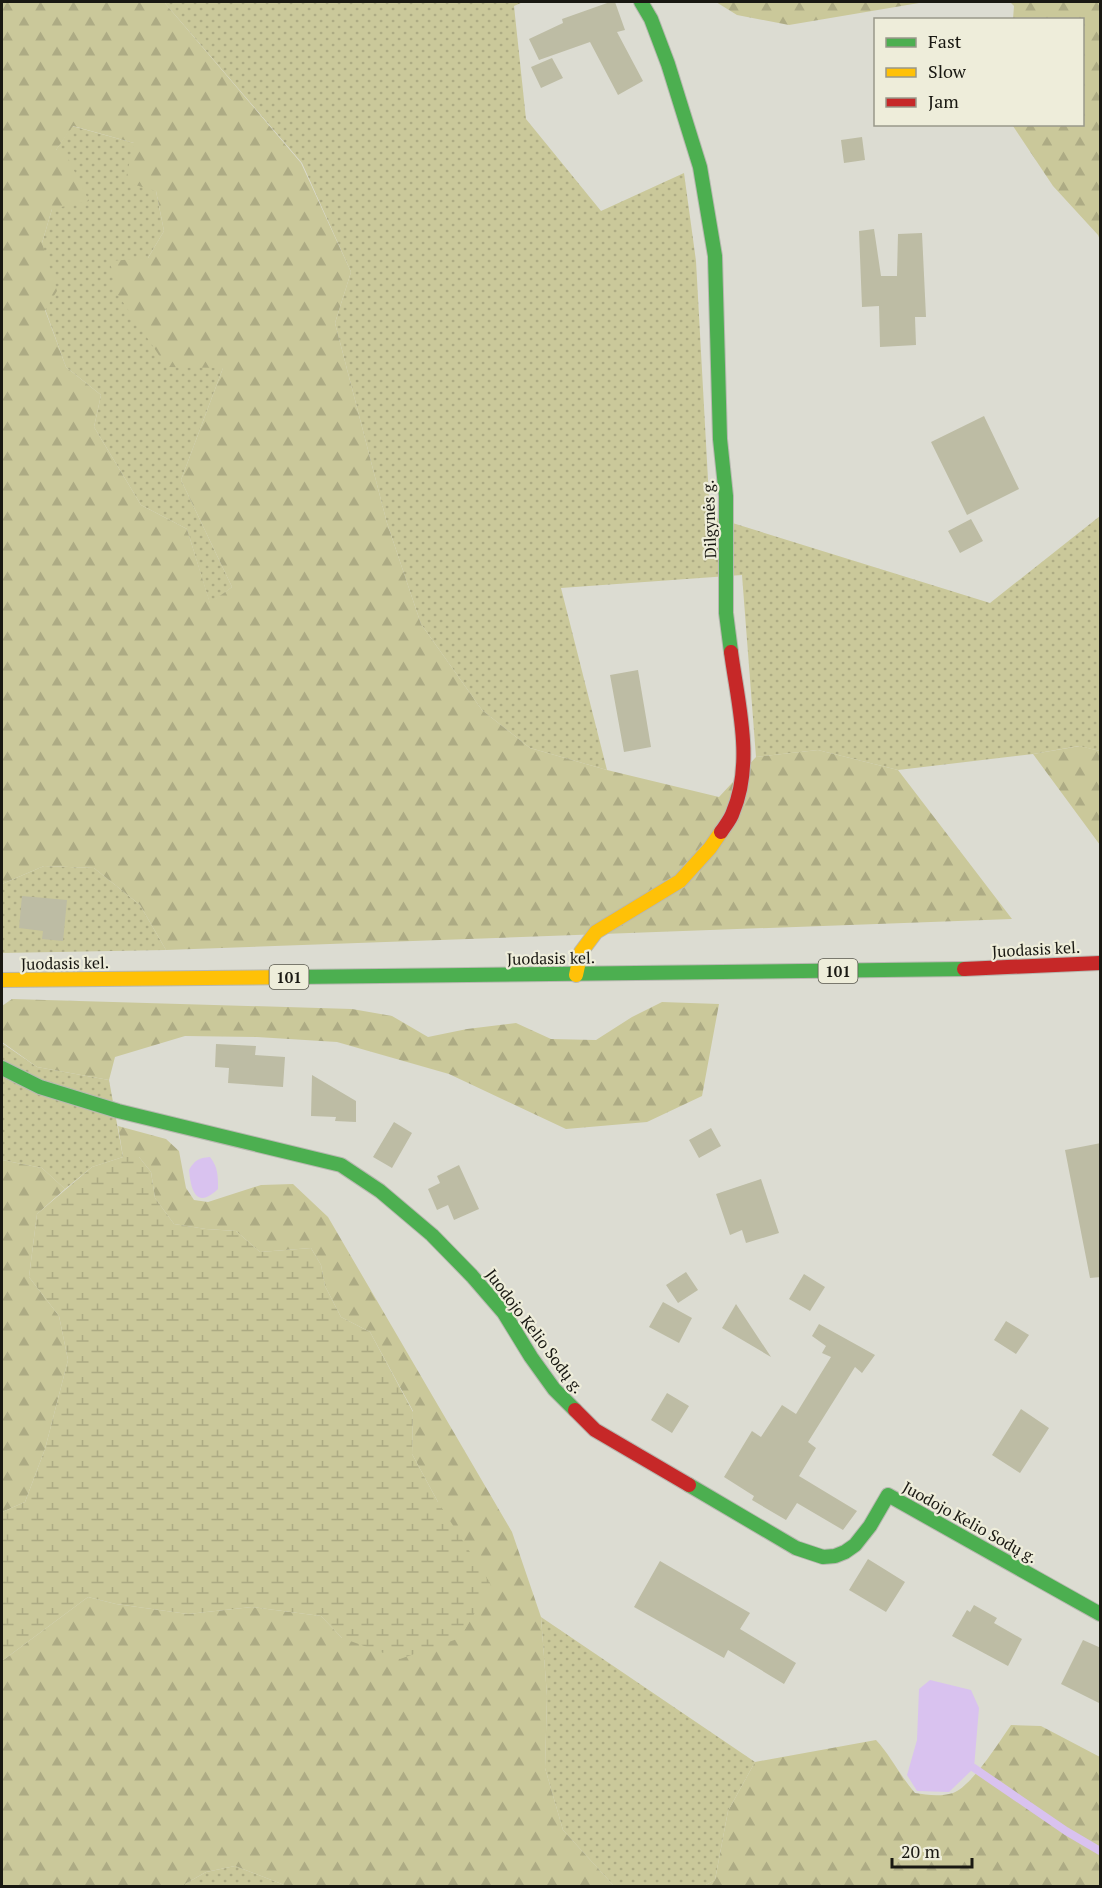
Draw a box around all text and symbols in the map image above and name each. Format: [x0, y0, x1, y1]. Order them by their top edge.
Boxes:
legend [874, 18, 1084, 126]
text: Fast [928, 29, 962, 53]
text: Slow [928, 59, 967, 83]
text: Jam [928, 89, 959, 113]
street label: Dilgynės g. [697, 479, 721, 559]
street label: Juodasis kel. [991, 936, 1081, 962]
street label: Juodasis kel. [507, 946, 595, 970]
street label: Juodasis kel. [21, 951, 109, 975]
road number: 101 [818, 959, 858, 983]
road number: 101 [270, 965, 308, 989]
street label: Juodojo Kelio Sodų g. [481, 1264, 589, 1398]
street label: Juodojo Kelio Sodų g. [899, 1476, 1041, 1568]
scale bar [892, 1831, 972, 1869]
text: 20 m [901, 1839, 941, 1863]

